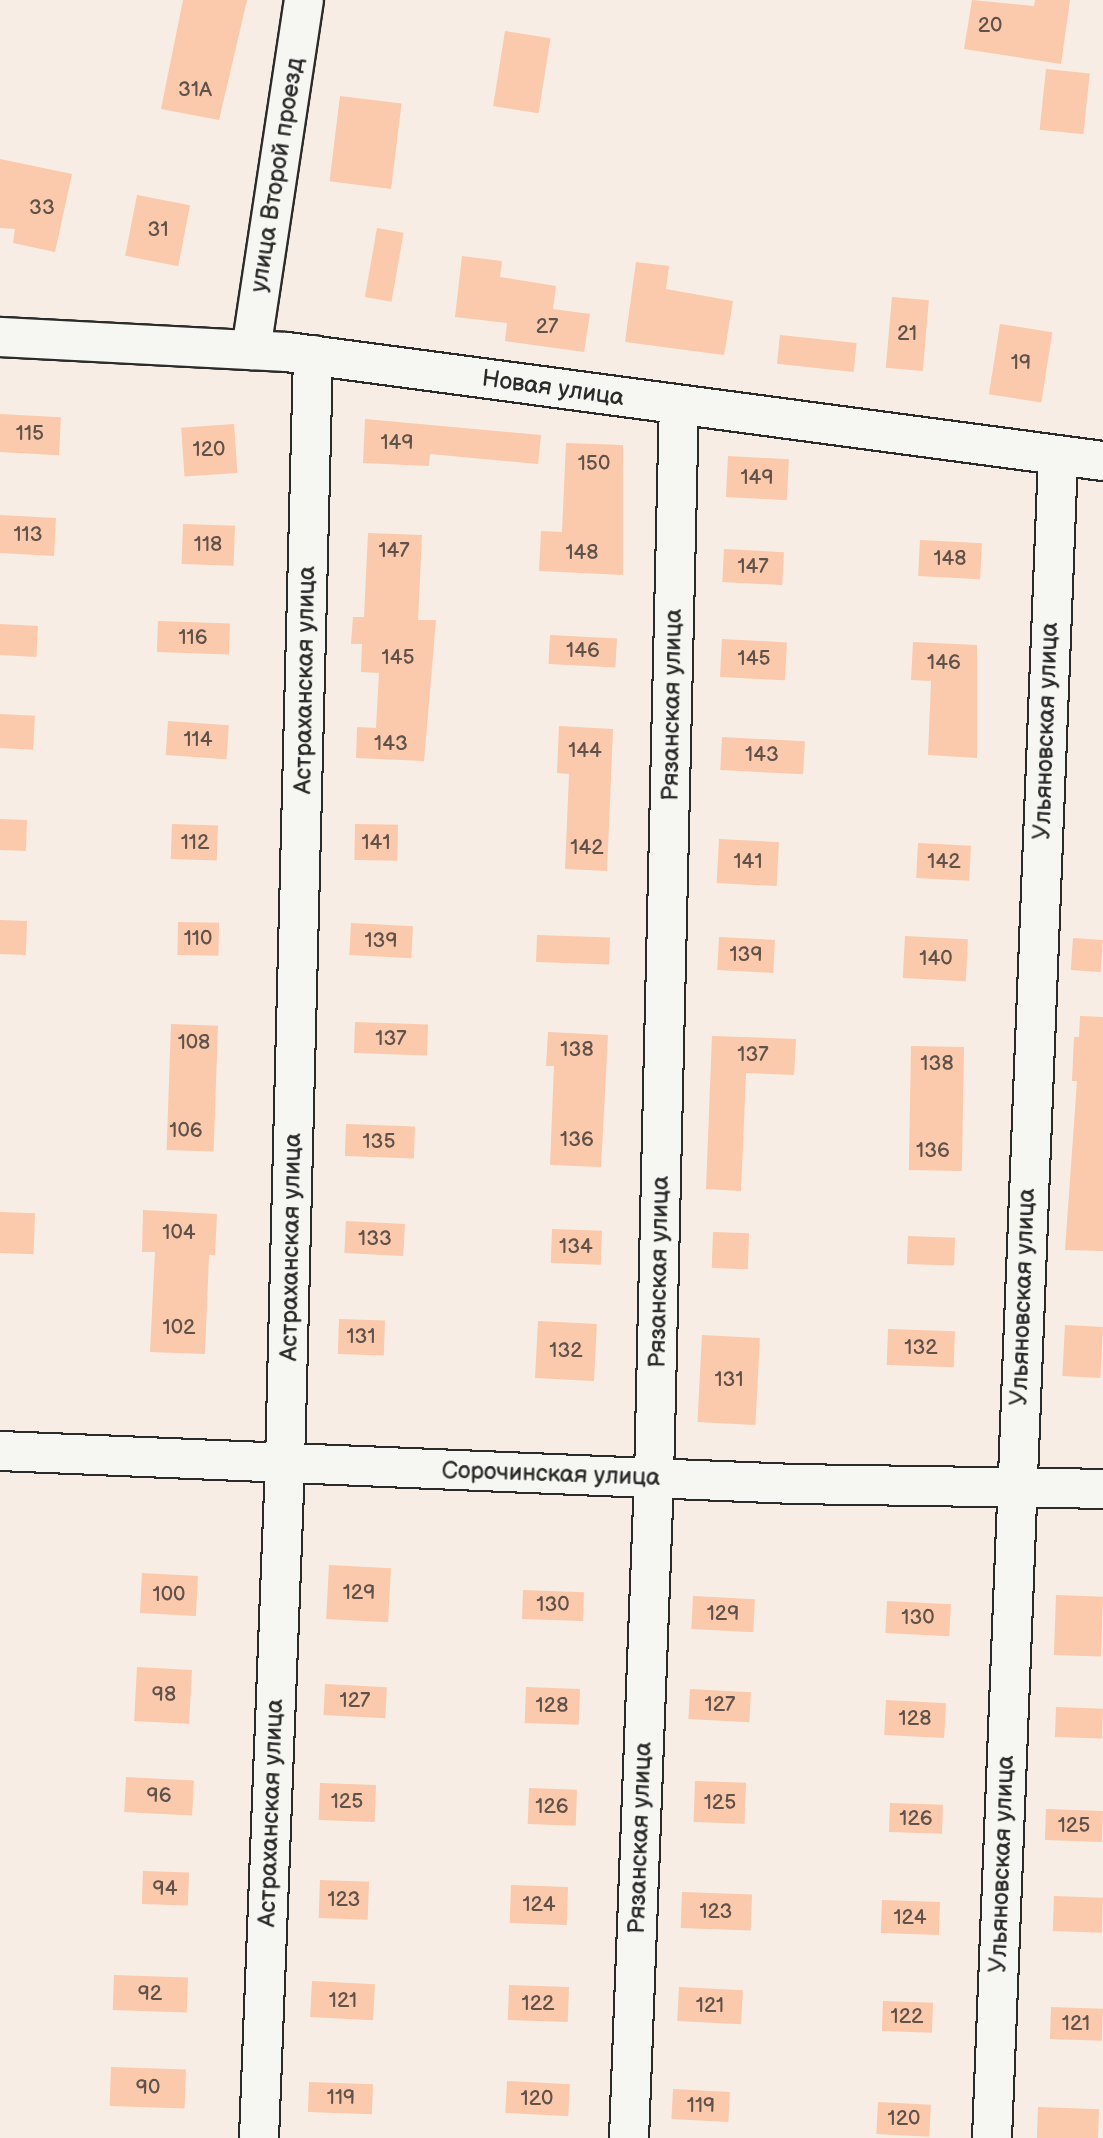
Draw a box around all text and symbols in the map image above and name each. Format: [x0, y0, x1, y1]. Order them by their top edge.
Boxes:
house number: 20 [978, 13, 1002, 39]
street label: улица Второй проезд [244, 56, 310, 294]
house number: 31А [178, 77, 212, 103]
house number: 33 [29, 195, 55, 221]
house number: 31 [147, 217, 169, 243]
house number: 27 [536, 314, 558, 340]
house number: 21 [897, 321, 917, 347]
house number: 19 [1011, 350, 1031, 376]
street label: Новая улица [480, 364, 626, 412]
house number: 115 [16, 421, 44, 447]
house number: 149 [380, 430, 414, 456]
house number: 120 [193, 437, 225, 463]
house number: 150 [578, 451, 610, 477]
house number: 149 [740, 465, 774, 491]
house number: 113 [13, 522, 43, 548]
house number: 118 [194, 532, 222, 558]
house number: 147 [378, 538, 410, 564]
house number: 148 [565, 540, 599, 566]
house number: 148 [933, 546, 967, 572]
house number: 147 [737, 554, 769, 580]
street label: Астраханская улица [289, 566, 321, 794]
street label: Рязанская улица [656, 609, 688, 801]
street label: Ульяновская улица [1028, 622, 1064, 840]
house number: 116 [178, 625, 208, 651]
house number: 146 [566, 638, 600, 664]
house number: 145 [382, 645, 414, 671]
house number: 145 [738, 646, 770, 672]
house number: 146 [927, 650, 961, 676]
house number: 114 [183, 727, 213, 753]
house number: 143 [374, 731, 408, 757]
house number: 144 [568, 738, 602, 764]
house number: 143 [745, 742, 779, 768]
house number: 112 [181, 830, 209, 856]
house number: 141 [361, 830, 391, 856]
house number: 142 [570, 835, 604, 861]
house number: 141 [733, 849, 763, 875]
house number: 142 [927, 849, 961, 875]
house number: 110 [184, 926, 212, 952]
house number: 139 [364, 928, 398, 954]
house number: 139 [729, 942, 763, 968]
house number: 140 [919, 946, 953, 972]
house number: 137 [375, 1026, 407, 1052]
house number: 108 [178, 1030, 210, 1056]
house number: 138 [560, 1037, 594, 1063]
house number: 137 [737, 1042, 769, 1068]
house number: 138 [920, 1051, 954, 1077]
house number: 106 [169, 1118, 203, 1144]
house number: 136 [560, 1127, 594, 1153]
house number: 135 [362, 1129, 396, 1155]
street label: Астраханская улица [275, 1133, 307, 1361]
house number: 136 [916, 1138, 950, 1164]
street label: Рязанская улица [643, 1176, 675, 1368]
street label: Ульяновская улица [1005, 1188, 1041, 1406]
house number: 104 [162, 1220, 196, 1246]
house number: 133 [358, 1226, 392, 1252]
house number: 134 [559, 1234, 593, 1260]
house number: 102 [163, 1315, 195, 1341]
house number: 131 [346, 1324, 376, 1350]
house number: 132 [904, 1335, 938, 1361]
house number: 132 [549, 1338, 583, 1364]
house number: 131 [714, 1367, 744, 1393]
street label: Сорочинская улица [441, 1456, 661, 1492]
house number: 129 [343, 1580, 375, 1606]
house number: 100 [153, 1582, 185, 1608]
house number: 130 [536, 1592, 570, 1618]
house number: 129 [707, 1601, 739, 1627]
house number: 130 [901, 1605, 935, 1631]
house number: 98 [152, 1682, 176, 1708]
house number: 127 [340, 1688, 370, 1714]
house number: 127 [705, 1692, 735, 1718]
house number: 128 [536, 1693, 568, 1719]
street label: Астраханская улица [253, 1699, 289, 1927]
house number: 128 [899, 1706, 931, 1732]
street label: Рязанская улица [622, 1741, 658, 1935]
street label: Ульяновская улица [984, 1755, 1020, 1973]
house number: 96 [147, 1783, 171, 1809]
house number: 125 [331, 1789, 363, 1815]
house number: 125 [704, 1790, 736, 1816]
house number: 126 [535, 1794, 569, 1820]
house number: 126 [899, 1806, 933, 1832]
house number: 125 [1058, 1813, 1090, 1839]
house number: 94 [153, 1876, 177, 1902]
house number: 123 [327, 1887, 361, 1913]
house number: 124 [522, 1892, 556, 1918]
house number: 123 [699, 1899, 733, 1925]
house number: 124 [893, 1905, 927, 1931]
house number: 92 [138, 1981, 162, 2007]
house number: 121 [329, 1988, 357, 2014]
house number: 122 [522, 1991, 554, 2017]
house number: 121 [696, 1993, 724, 2019]
house number: 122 [891, 2004, 923, 2030]
house number: 121 [1062, 2011, 1090, 2037]
house number: 90 [136, 2075, 160, 2101]
house number: 119 [327, 2085, 355, 2111]
house number: 120 [521, 2086, 553, 2112]
house number: 119 [687, 2093, 715, 2119]
house number: 120 [888, 2106, 920, 2132]

